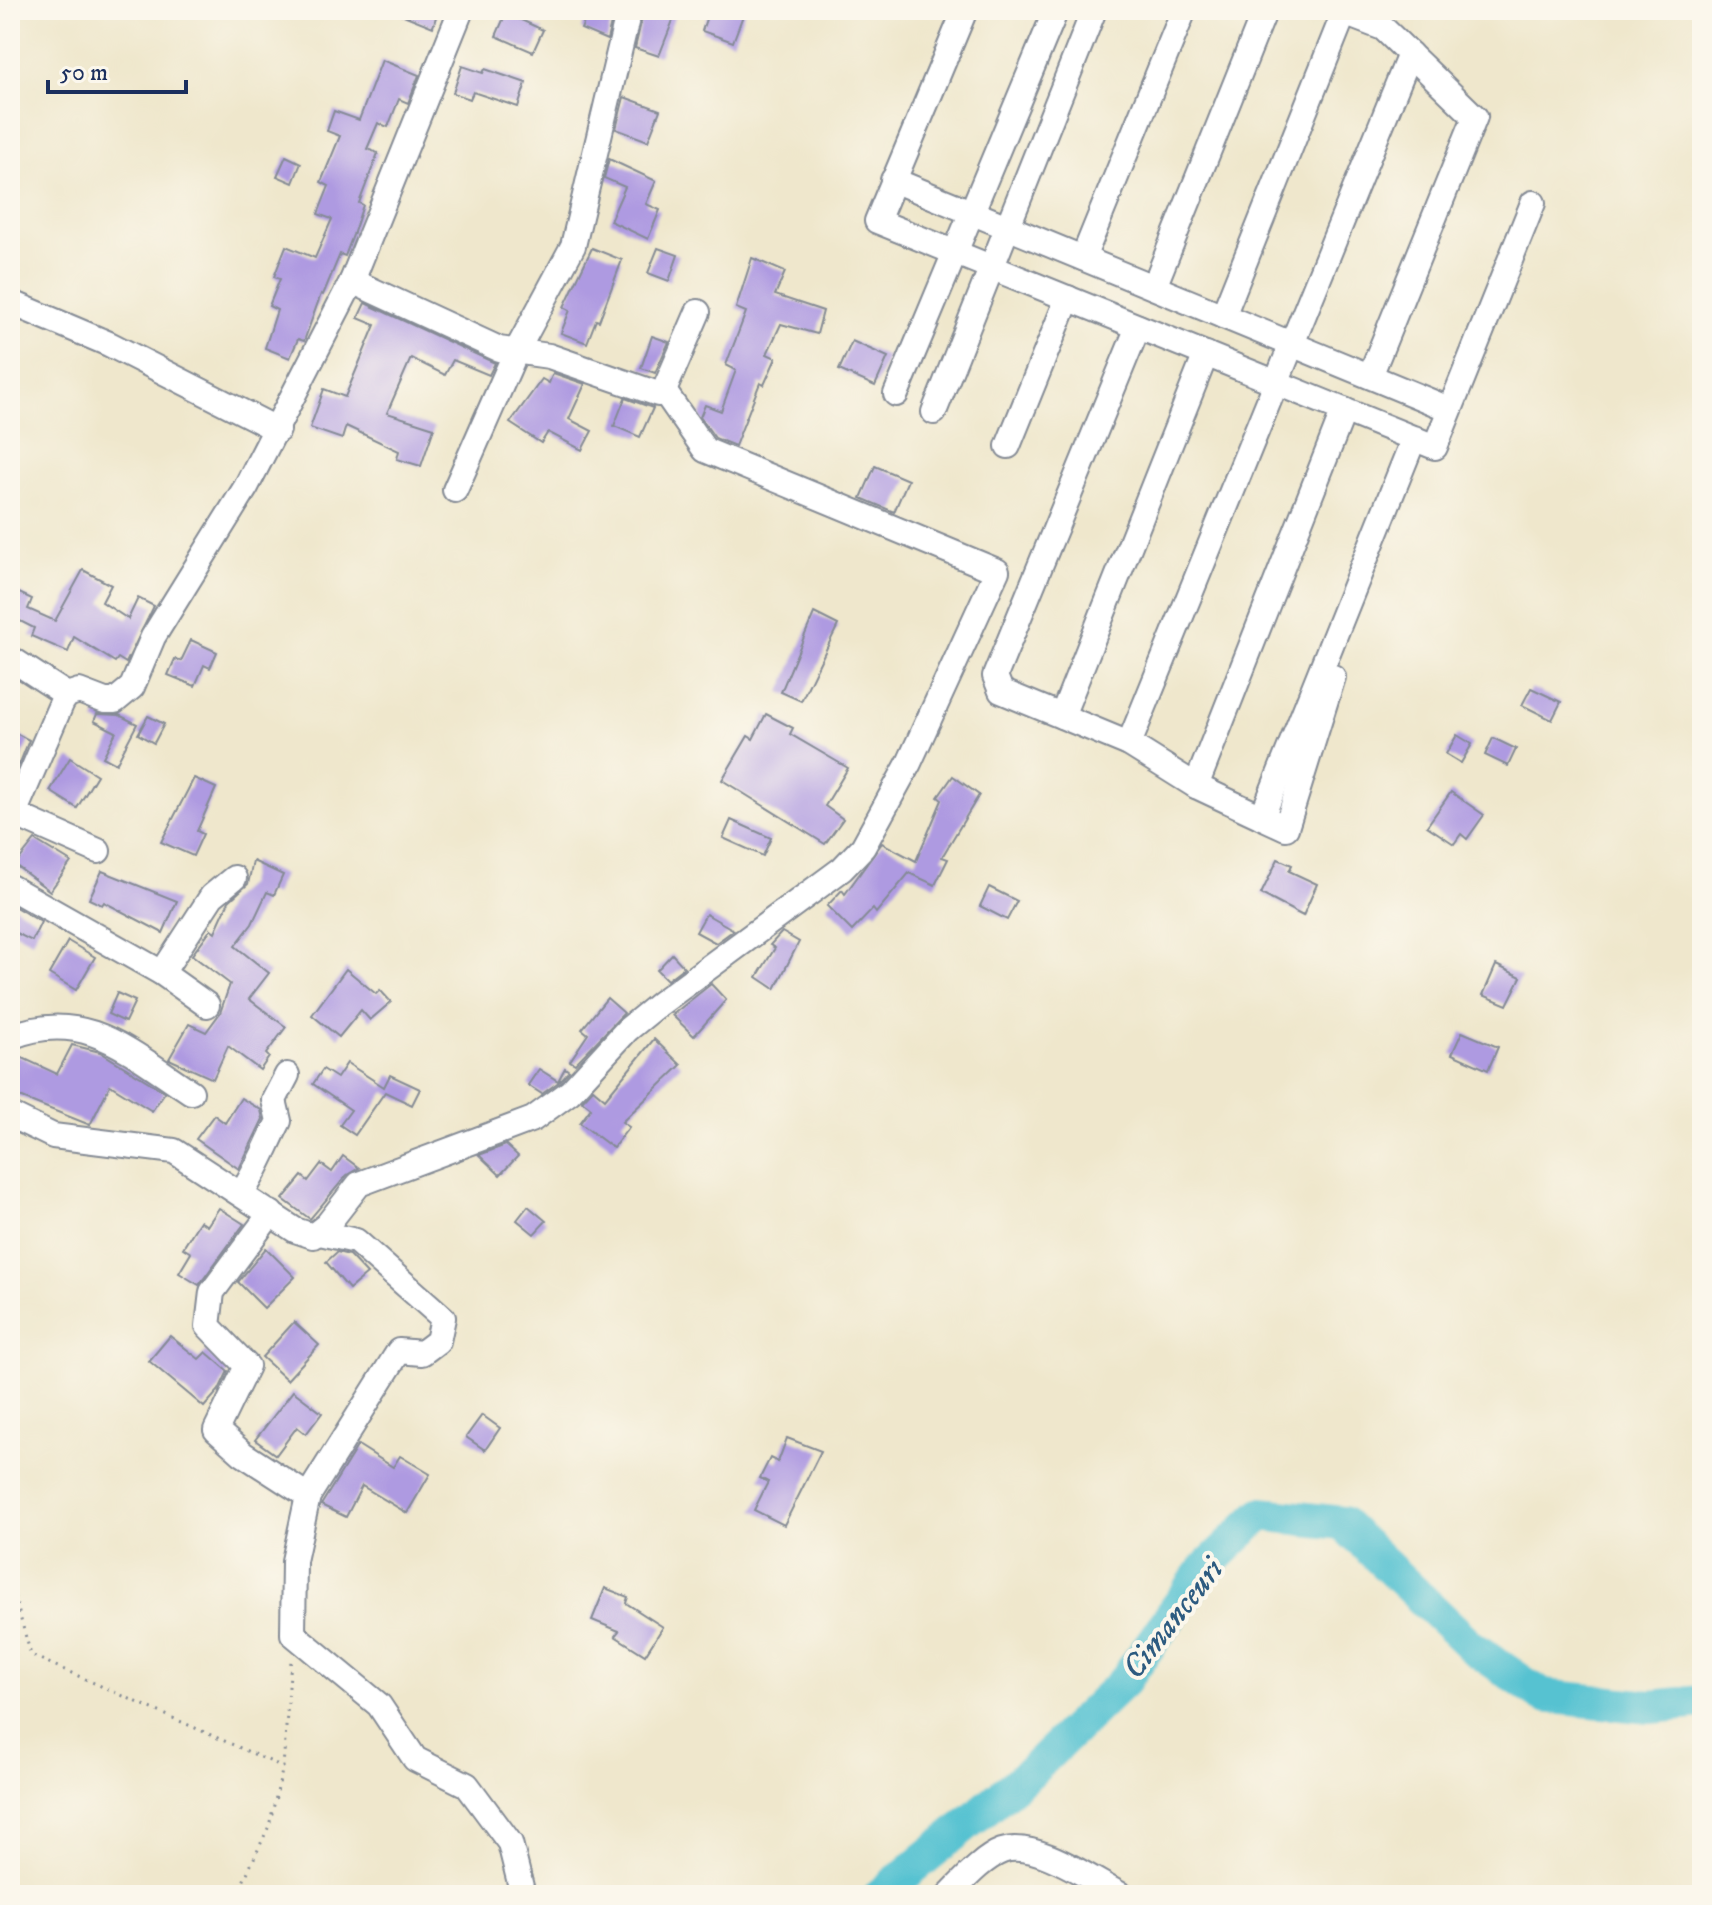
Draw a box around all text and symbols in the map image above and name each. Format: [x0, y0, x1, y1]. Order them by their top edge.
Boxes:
scale bar [48, 44, 186, 94]
text: 50 m [60, 58, 108, 88]
water label: Cimanceuri [1114, 1550, 1234, 1688]

